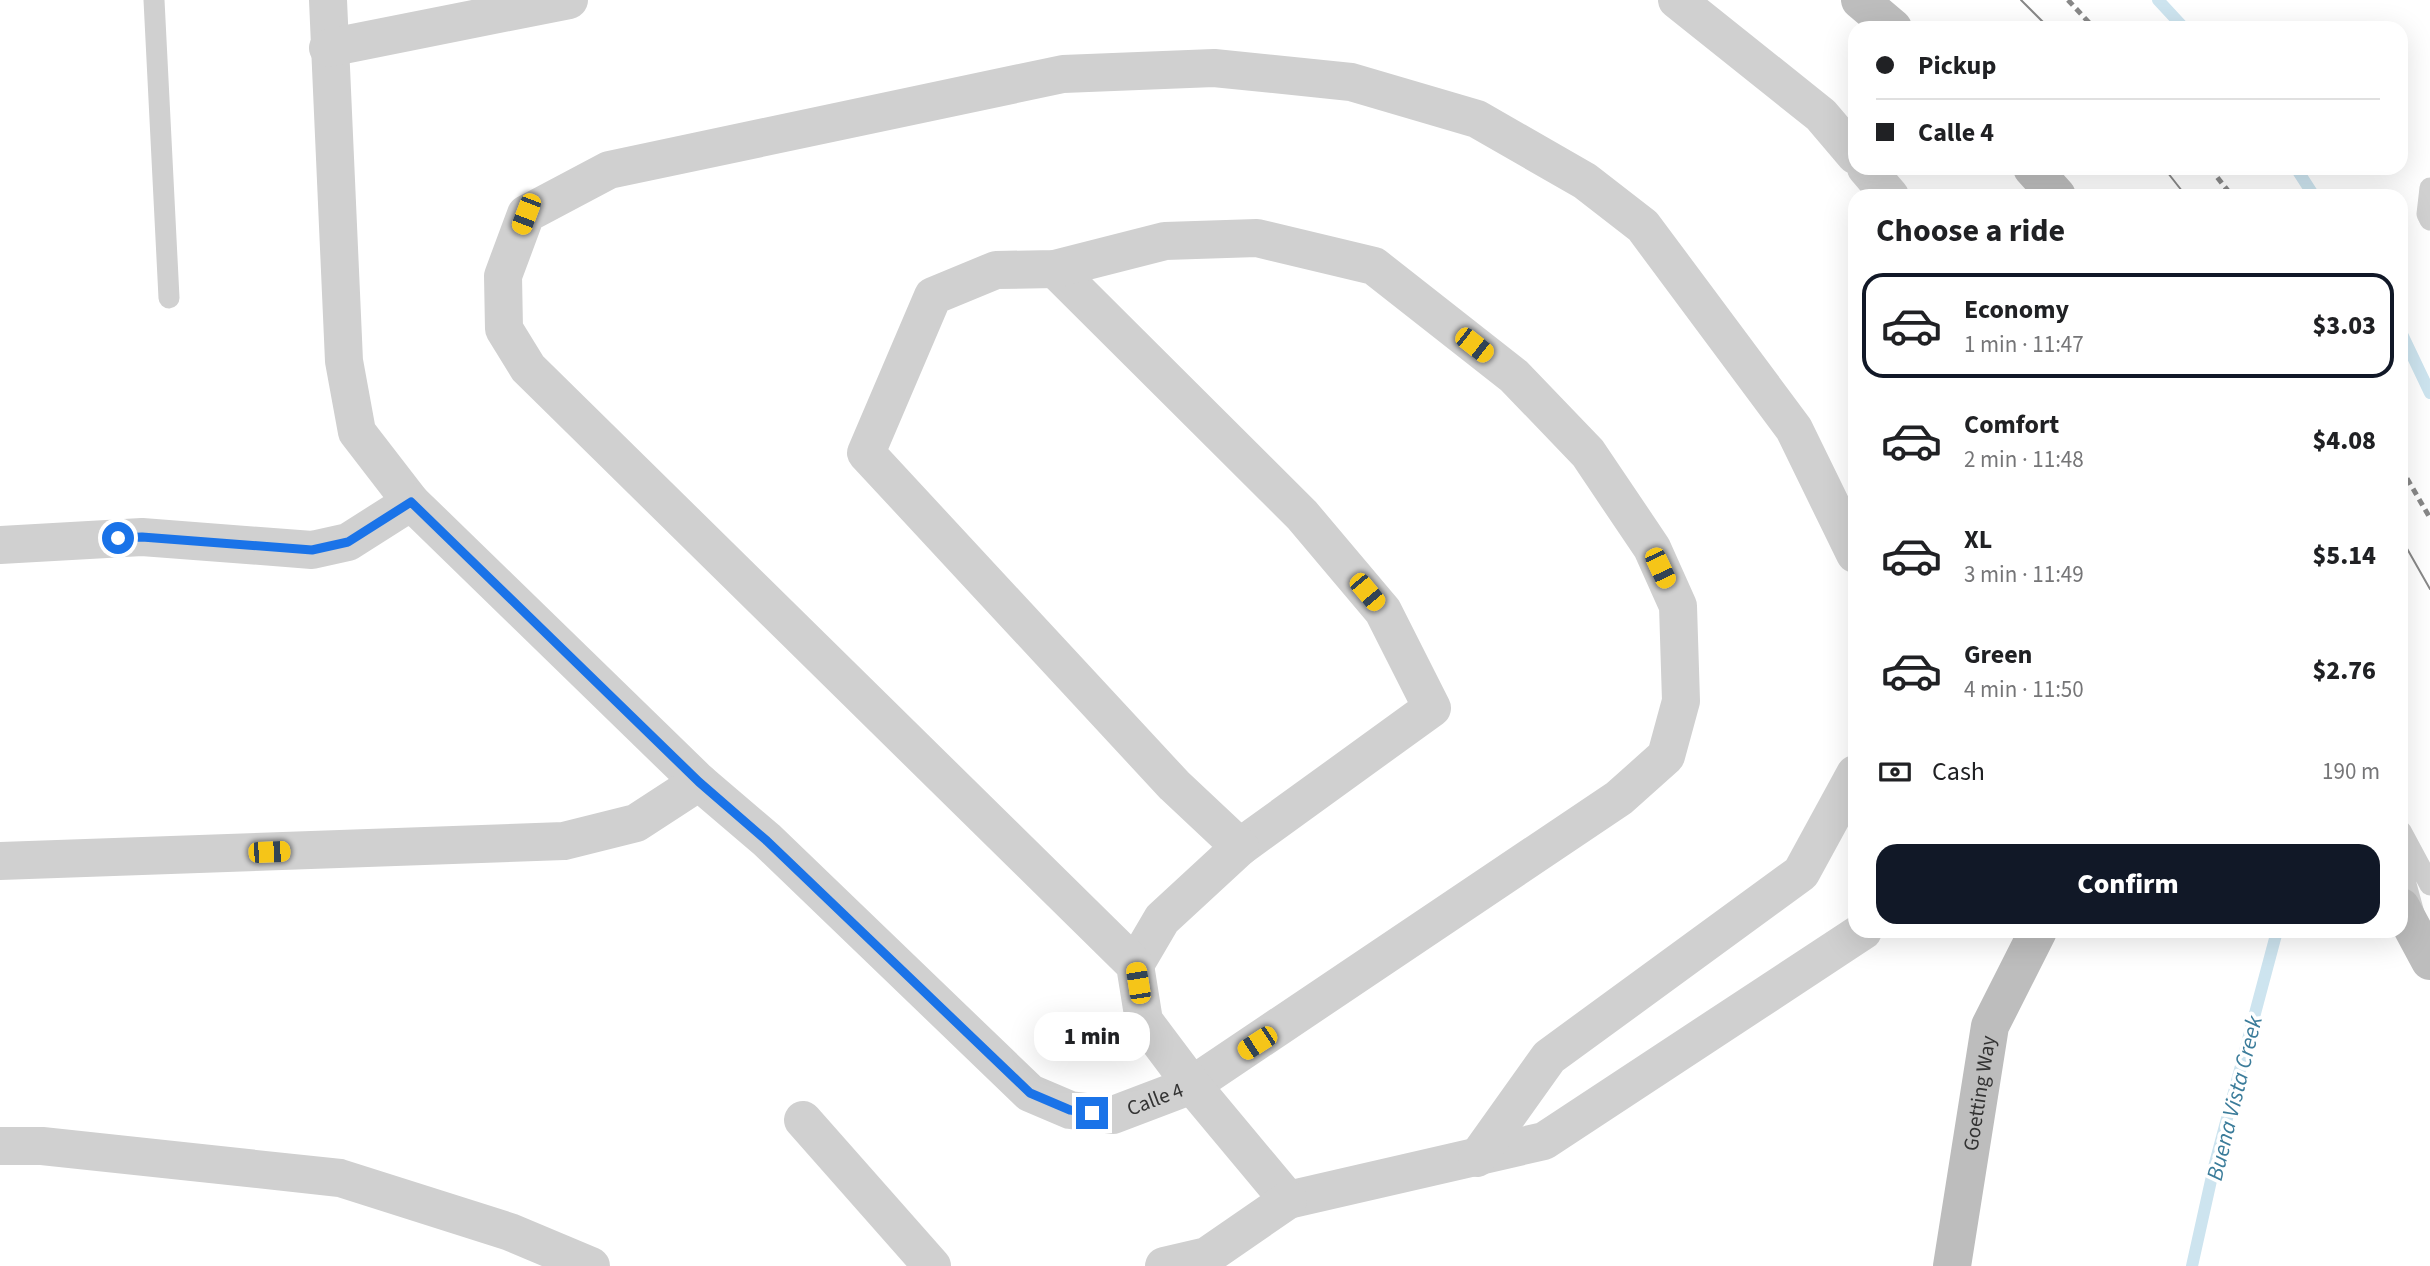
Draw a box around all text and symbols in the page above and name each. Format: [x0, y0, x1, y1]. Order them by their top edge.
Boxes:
text: Pickup [1918, 47, 1996, 84]
text: Calle 4 [1918, 114, 1994, 151]
car [509, 191, 544, 237]
text: Choose a ride [1876, 208, 2065, 254]
text: Economy [1964, 291, 2069, 328]
icon: car [1880, 294, 1943, 357]
text: $3.03 [2312, 307, 2376, 344]
car [1451, 324, 1498, 366]
text: 1 min · 11:47 [1964, 328, 2084, 361]
text: Comfort [1964, 406, 2059, 443]
icon: car [1880, 409, 1943, 472]
text: $4.08 [2312, 422, 2376, 459]
text: 2 min · 11:48 [1964, 443, 2084, 476]
text: XL [1964, 521, 1992, 558]
route start [102, 522, 134, 554]
icon: car [1880, 524, 1943, 587]
text: $5.14 [2312, 537, 2376, 574]
car [1642, 545, 1679, 591]
text: 3 min · 11:49 [1964, 558, 2084, 591]
car [1346, 569, 1389, 615]
text: Green [1964, 636, 2032, 673]
icon: car [1880, 639, 1943, 702]
text: $2.76 [2312, 652, 2376, 689]
text: 4 min · 11:50 [1964, 673, 2084, 706]
icon: cash [1876, 753, 1914, 791]
text: Cash [1932, 753, 1985, 790]
text: 190 m [2322, 755, 2380, 788]
car [248, 841, 291, 863]
button: Confirm [1876, 844, 2380, 924]
car [1125, 961, 1152, 1005]
water label: Buena Vista Creek [2198, 1011, 2271, 1184]
callout: 1 min [1034, 1012, 1150, 1060]
text: 1 min [1064, 1020, 1120, 1053]
car [1234, 1023, 1281, 1063]
street label: Goetting Way [1955, 1033, 2003, 1153]
street label: Calle 4 [1122, 1075, 1188, 1123]
route end [1076, 1097, 1108, 1129]

